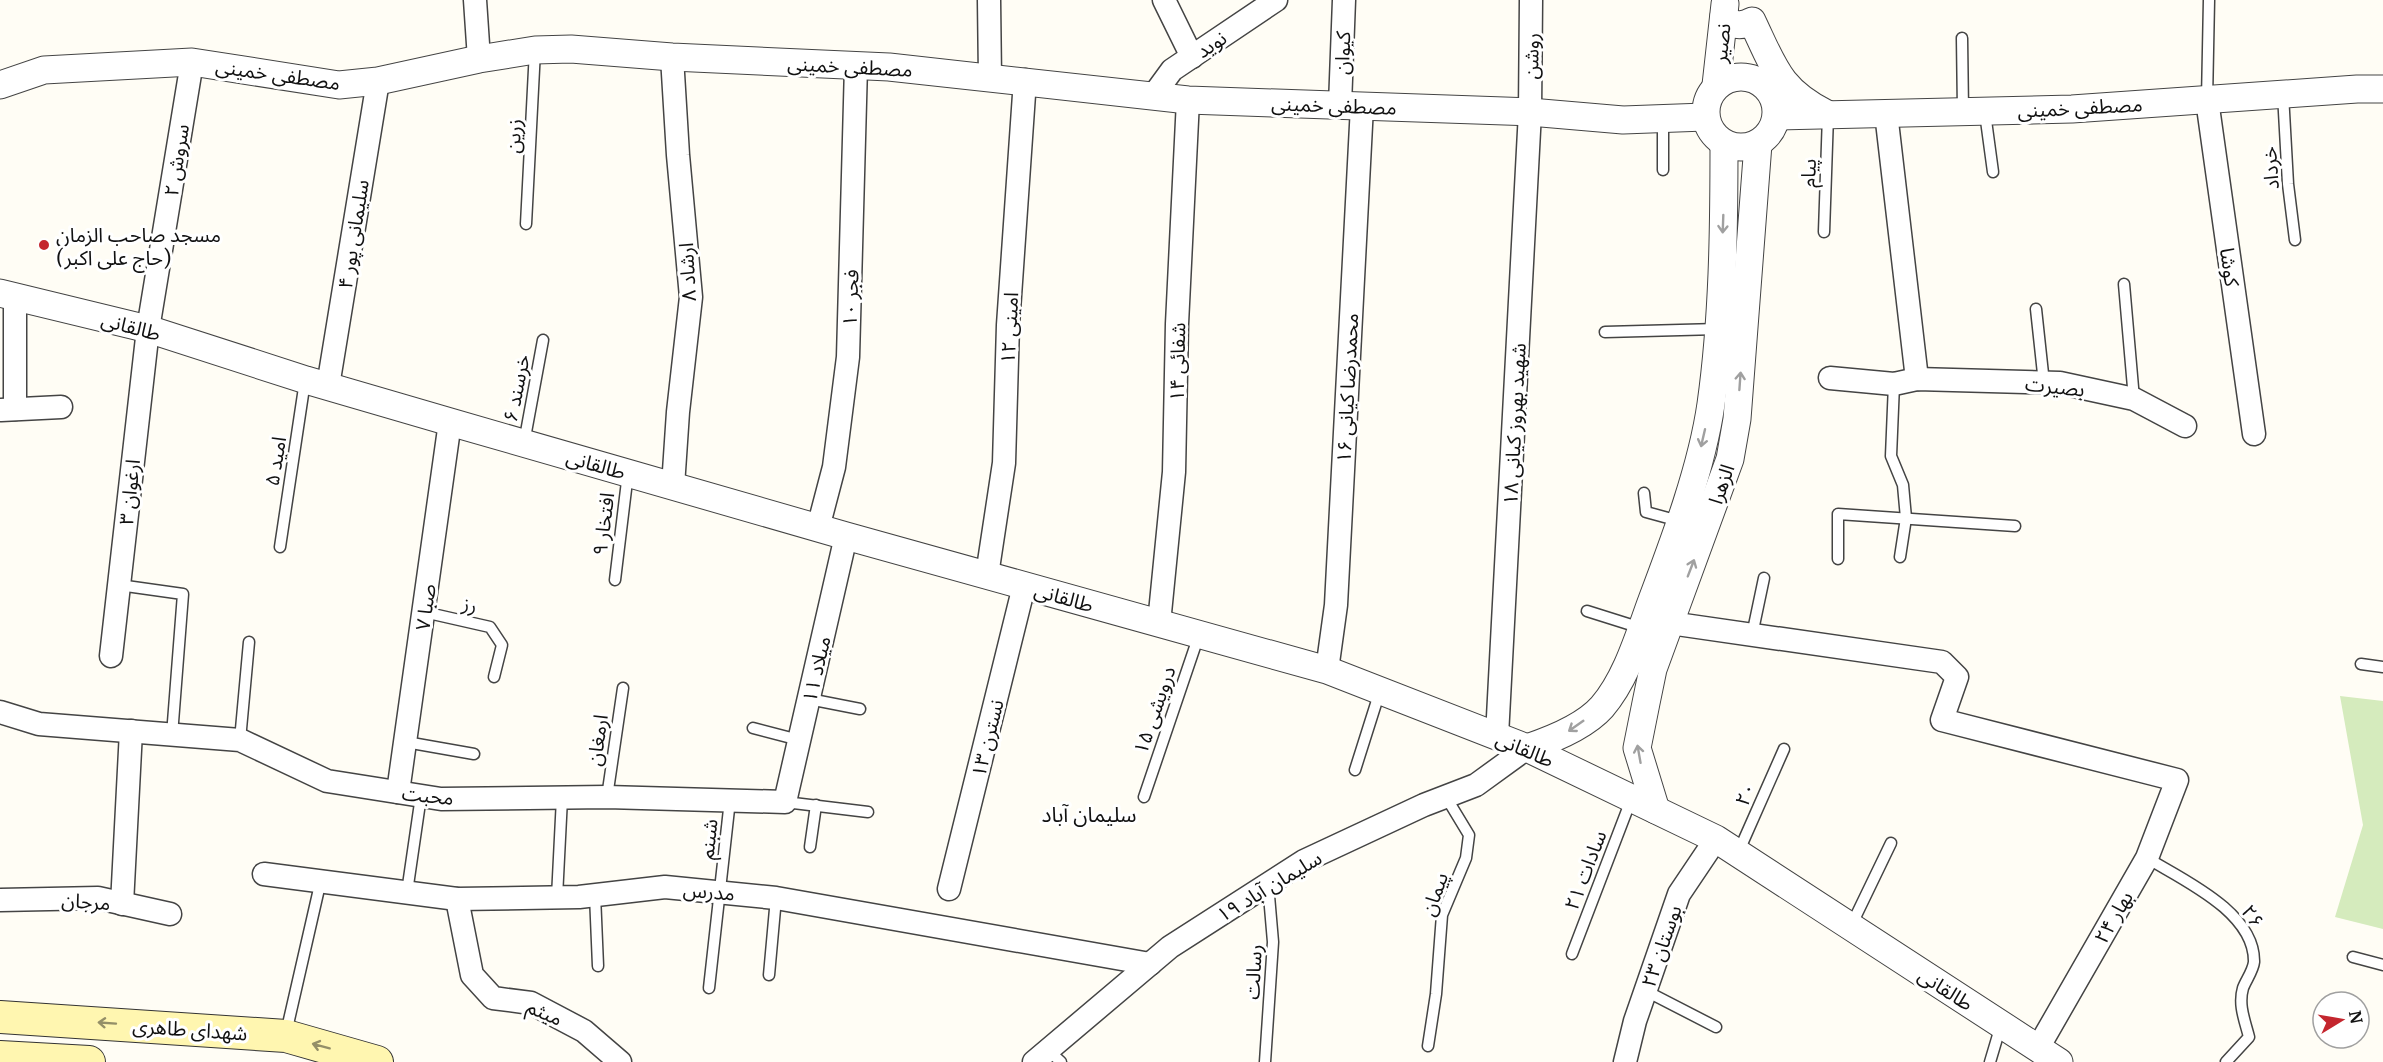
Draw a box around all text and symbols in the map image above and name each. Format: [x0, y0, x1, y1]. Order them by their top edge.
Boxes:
street label: نصیر [1706, 22, 1736, 65]
street label: نوید [1191, 25, 1231, 63]
street label: کیوان [1329, 30, 1355, 75]
street label: روشن [1518, 33, 1544, 79]
street label: مصطفی خمینی [787, 50, 913, 82]
street label: مصطفی خمینی [214, 53, 342, 95]
street label: مصطفی خمینی [1271, 90, 1397, 120]
street label: مصطفی خمینی [2017, 91, 2143, 123]
street label: زرین [500, 118, 526, 154]
street label: سروش ۲ [158, 122, 194, 198]
street label: خرداد [2256, 146, 2284, 190]
street label: پیام [1795, 158, 1824, 188]
street label: سلیمانی پور ۴ [332, 178, 375, 291]
one-way arrow [1717, 213, 1729, 233]
place label: مسجد صاحب الزمان (حاج علی اکبر) [56, 222, 221, 273]
marker: مسجد صاحب الزمان (حاج علی اکبر) [37, 238, 51, 252]
street label: ارشاد ۸ [673, 242, 701, 302]
street label: کوشا [2215, 246, 2245, 289]
street label: فجر ۱۰ [837, 269, 863, 327]
street label: امینی ۱۲ [995, 291, 1023, 365]
street label: طالقانی [99, 306, 163, 346]
street label: محمدرضا کیانی ۱۶ [1331, 312, 1363, 464]
street label: شفائی ۱۴ [1164, 322, 1190, 402]
street label: شهید بهروز کیانی ۱۸ [1497, 342, 1531, 506]
street label: خرسند ۶ [497, 352, 535, 424]
street label: بصیرت [2024, 370, 2086, 402]
one-way arrow [1735, 371, 1746, 391]
one-way arrow [1697, 428, 1709, 447]
street label: امید ۵ [259, 435, 291, 487]
street label: طالقانی [564, 444, 628, 484]
street label: ارغوان ۳ [113, 458, 145, 526]
street label: الزهرا [1703, 461, 1739, 507]
street label: افتخار ۹ [587, 491, 619, 557]
one-way arrow [1686, 559, 1697, 578]
street label: طالقانی [1032, 577, 1096, 617]
street label: صبا ۷ [409, 582, 441, 632]
street label: رز [459, 590, 480, 618]
street label: میلاد ۱۱ [796, 633, 836, 705]
street label: درویشی ۱۵ [1127, 663, 1181, 757]
street label: نسترن ۱۳ [965, 697, 1009, 779]
street label: ارمغان [581, 713, 613, 767]
one-way arrow [1568, 720, 1584, 732]
street label: طالقانی [1492, 726, 1558, 772]
one-way arrow [1633, 745, 1644, 764]
street label: ۲۰ [1729, 778, 1761, 810]
street label: محبت [401, 780, 455, 810]
district label: سلیمان آباد [1042, 801, 1136, 828]
street label: شبنم [693, 817, 726, 861]
street label: سادات ۲۱ [1558, 827, 1612, 913]
street label: سلیمان آباد ۱۹ [1212, 845, 1326, 927]
street label: پیمان [1415, 869, 1454, 919]
street label: مدرس [682, 876, 736, 906]
street label: بهار ۲۴ [2088, 886, 2138, 948]
street label: مرجان [61, 887, 111, 915]
street label: ۲۶ [2236, 899, 2270, 933]
street label: بوستان ۲۳ [1635, 902, 1687, 990]
street label: رسالت [1239, 944, 1267, 1000]
street label: طالقانی [1914, 962, 1978, 1016]
north arrow [2311, 990, 2371, 1050]
street label: میثم [522, 993, 567, 1034]
text: N [2345, 1009, 2367, 1026]
street label: شهدای طاهری [132, 1013, 248, 1045]
one-way arrow [97, 1018, 117, 1029]
one-way arrow [312, 1039, 331, 1051]

